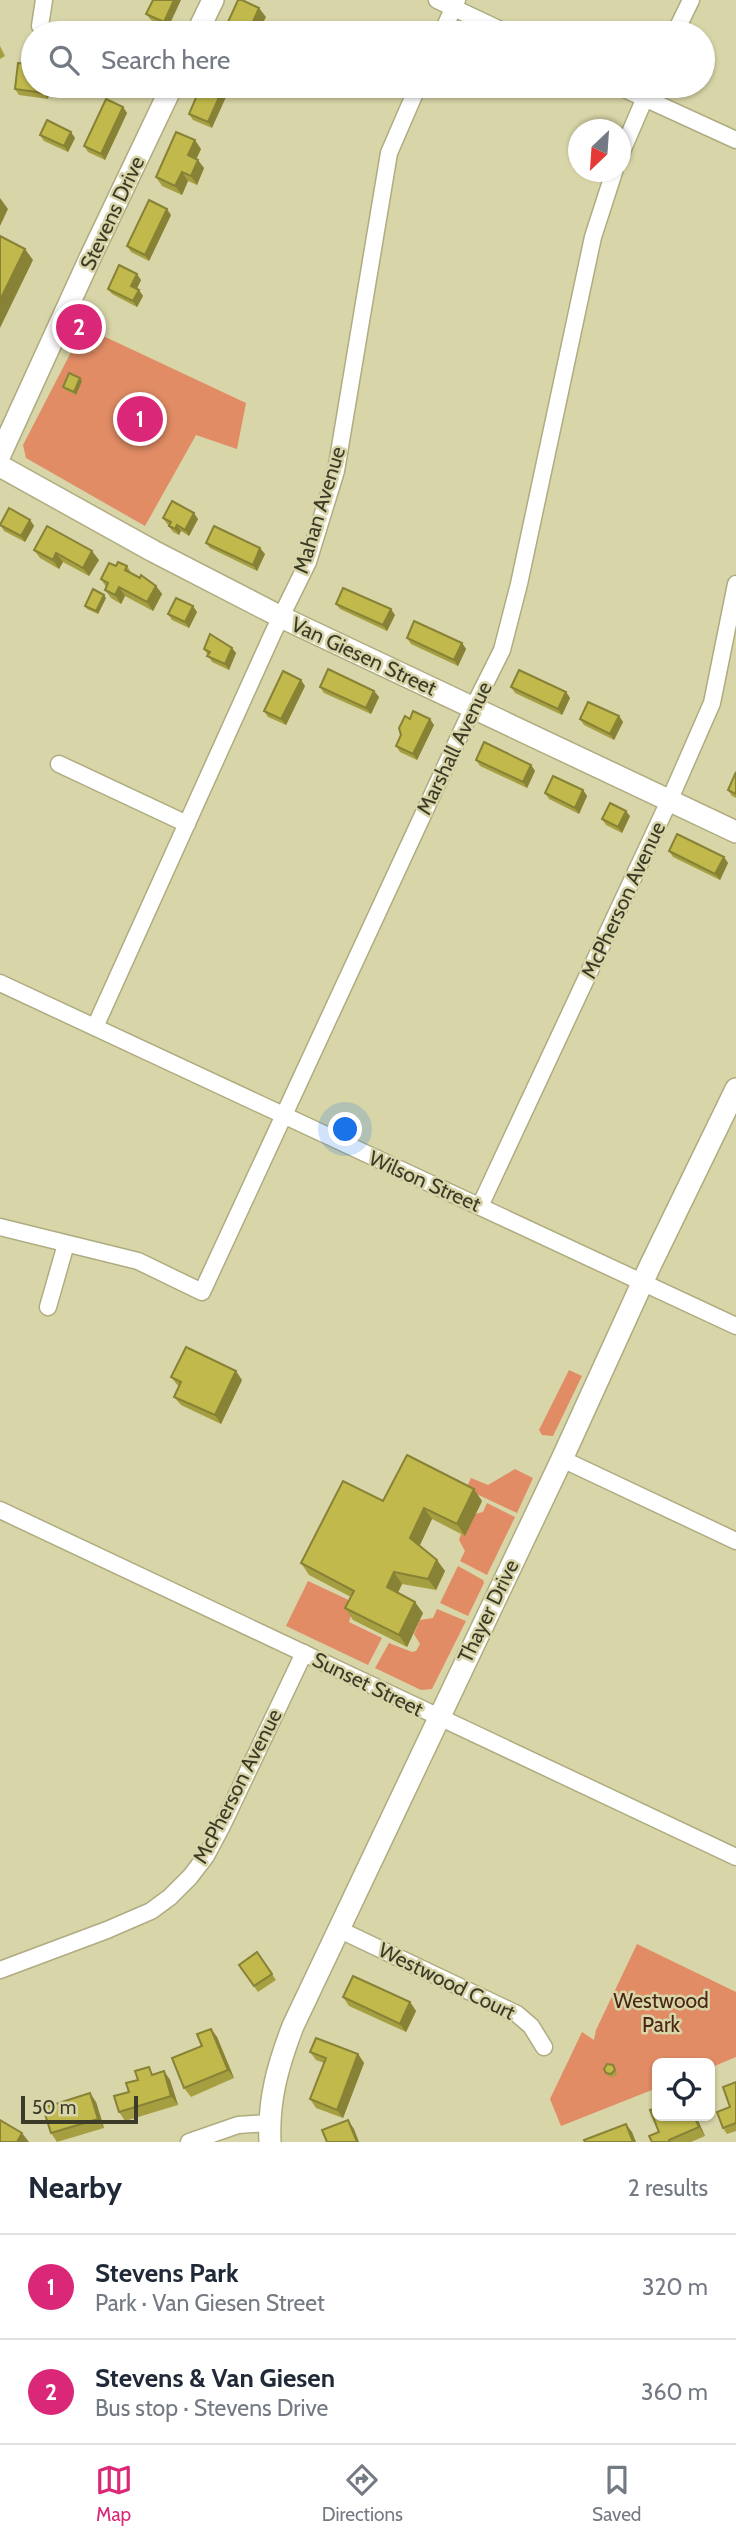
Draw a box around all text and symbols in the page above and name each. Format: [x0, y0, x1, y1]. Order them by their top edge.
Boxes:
search box [21, 21, 715, 98]
icon: search [45, 41, 83, 79]
text: Search here [101, 44, 230, 76]
north arrow [568, 119, 631, 182]
street label: Stevens Drive [75, 152, 149, 274]
pin: 2 [56, 301, 102, 353]
pin: 1 [117, 393, 163, 445]
street label: Mahan Avenue [288, 443, 350, 577]
street label: Van Giesen Street [287, 611, 441, 701]
street label: Marshall Avenue [411, 677, 497, 819]
street label: McPherson Avenue [576, 817, 670, 982]
your location [328, 1112, 362, 1146]
street label: Wilson Street [365, 1145, 485, 1217]
street label: Thayer Drive [452, 1555, 524, 1667]
street label: Sunset Street [309, 1646, 427, 1722]
street label: McPherson Avenue [187, 1704, 287, 1867]
street label: Westwood Court [375, 1937, 519, 2025]
park label: Westwood Park [613, 1988, 709, 2037]
map controls [652, 2058, 715, 2121]
button: locate [652, 2058, 715, 2121]
scale bar [21, 2093, 138, 2125]
text: 50 m [32, 2096, 76, 2119]
text: Nearby [28, 2169, 122, 2206]
text: 2 results [628, 2174, 708, 2202]
text: Stevens Park [95, 2257, 239, 2289]
text: 1 [47, 2273, 55, 2301]
text: 320 m [642, 2273, 708, 2301]
text: Park · Van Giesen Street [95, 2289, 325, 2317]
text: Stevens & Van Giesen [95, 2362, 335, 2394]
text: 2 [45, 2378, 57, 2406]
text: 360 m [641, 2378, 708, 2406]
text: Bus stop · Stevens Drive [95, 2394, 328, 2422]
tab: Map [95, 2461, 133, 2526]
tab: Directions [322, 2461, 403, 2526]
tab: Saved [592, 2461, 641, 2526]

